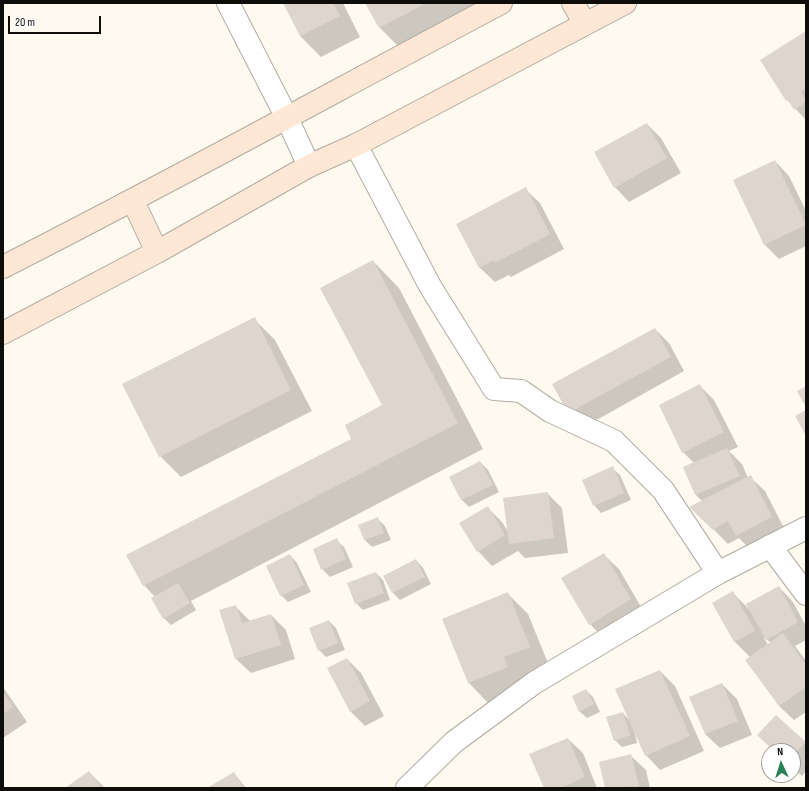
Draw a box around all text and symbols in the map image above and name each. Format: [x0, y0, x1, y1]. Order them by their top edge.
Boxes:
scale bar [10, 8, 103, 34]
text: 20 m [15, 15, 35, 30]
north arrow [761, 743, 801, 783]
text: N [777, 745, 784, 758]

